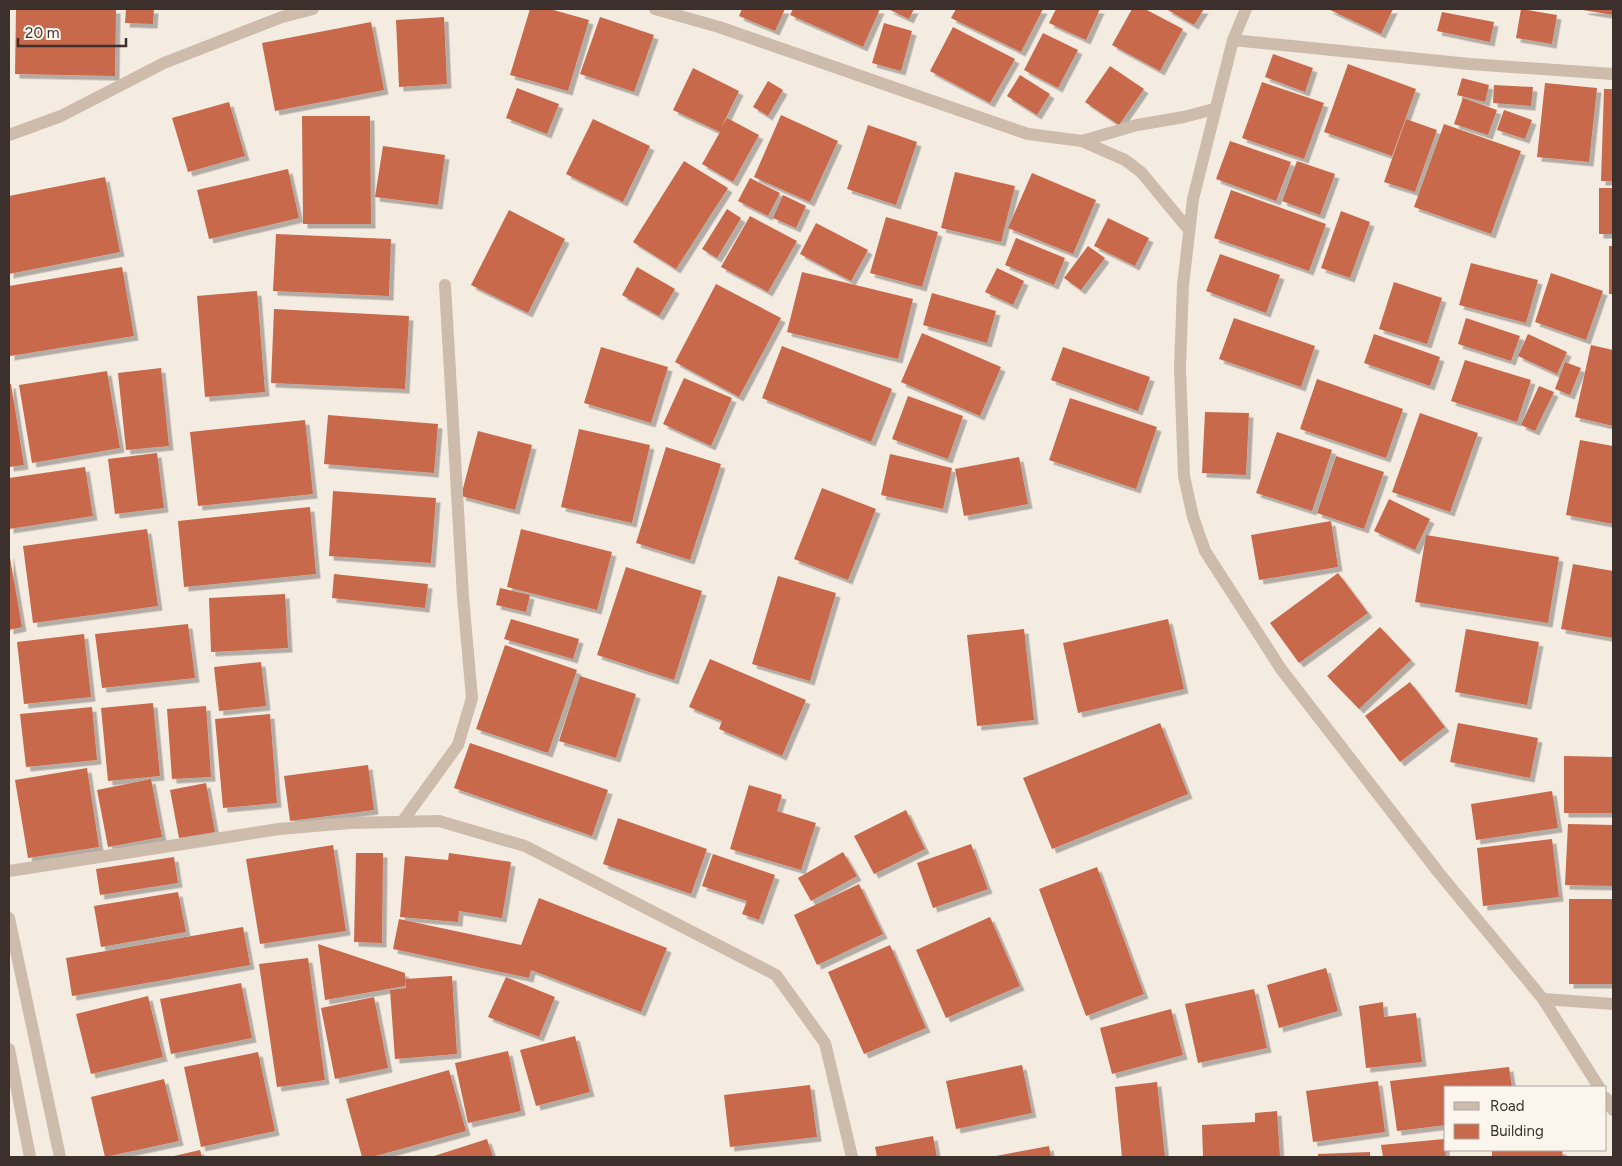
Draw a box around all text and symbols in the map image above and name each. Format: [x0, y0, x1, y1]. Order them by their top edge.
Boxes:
scale bar [18, 15, 125, 47]
text: 20 m [25, 24, 59, 42]
legend [1444, 1086, 1607, 1151]
text: Road [1490, 1097, 1525, 1115]
text: Building [1490, 1122, 1544, 1140]

